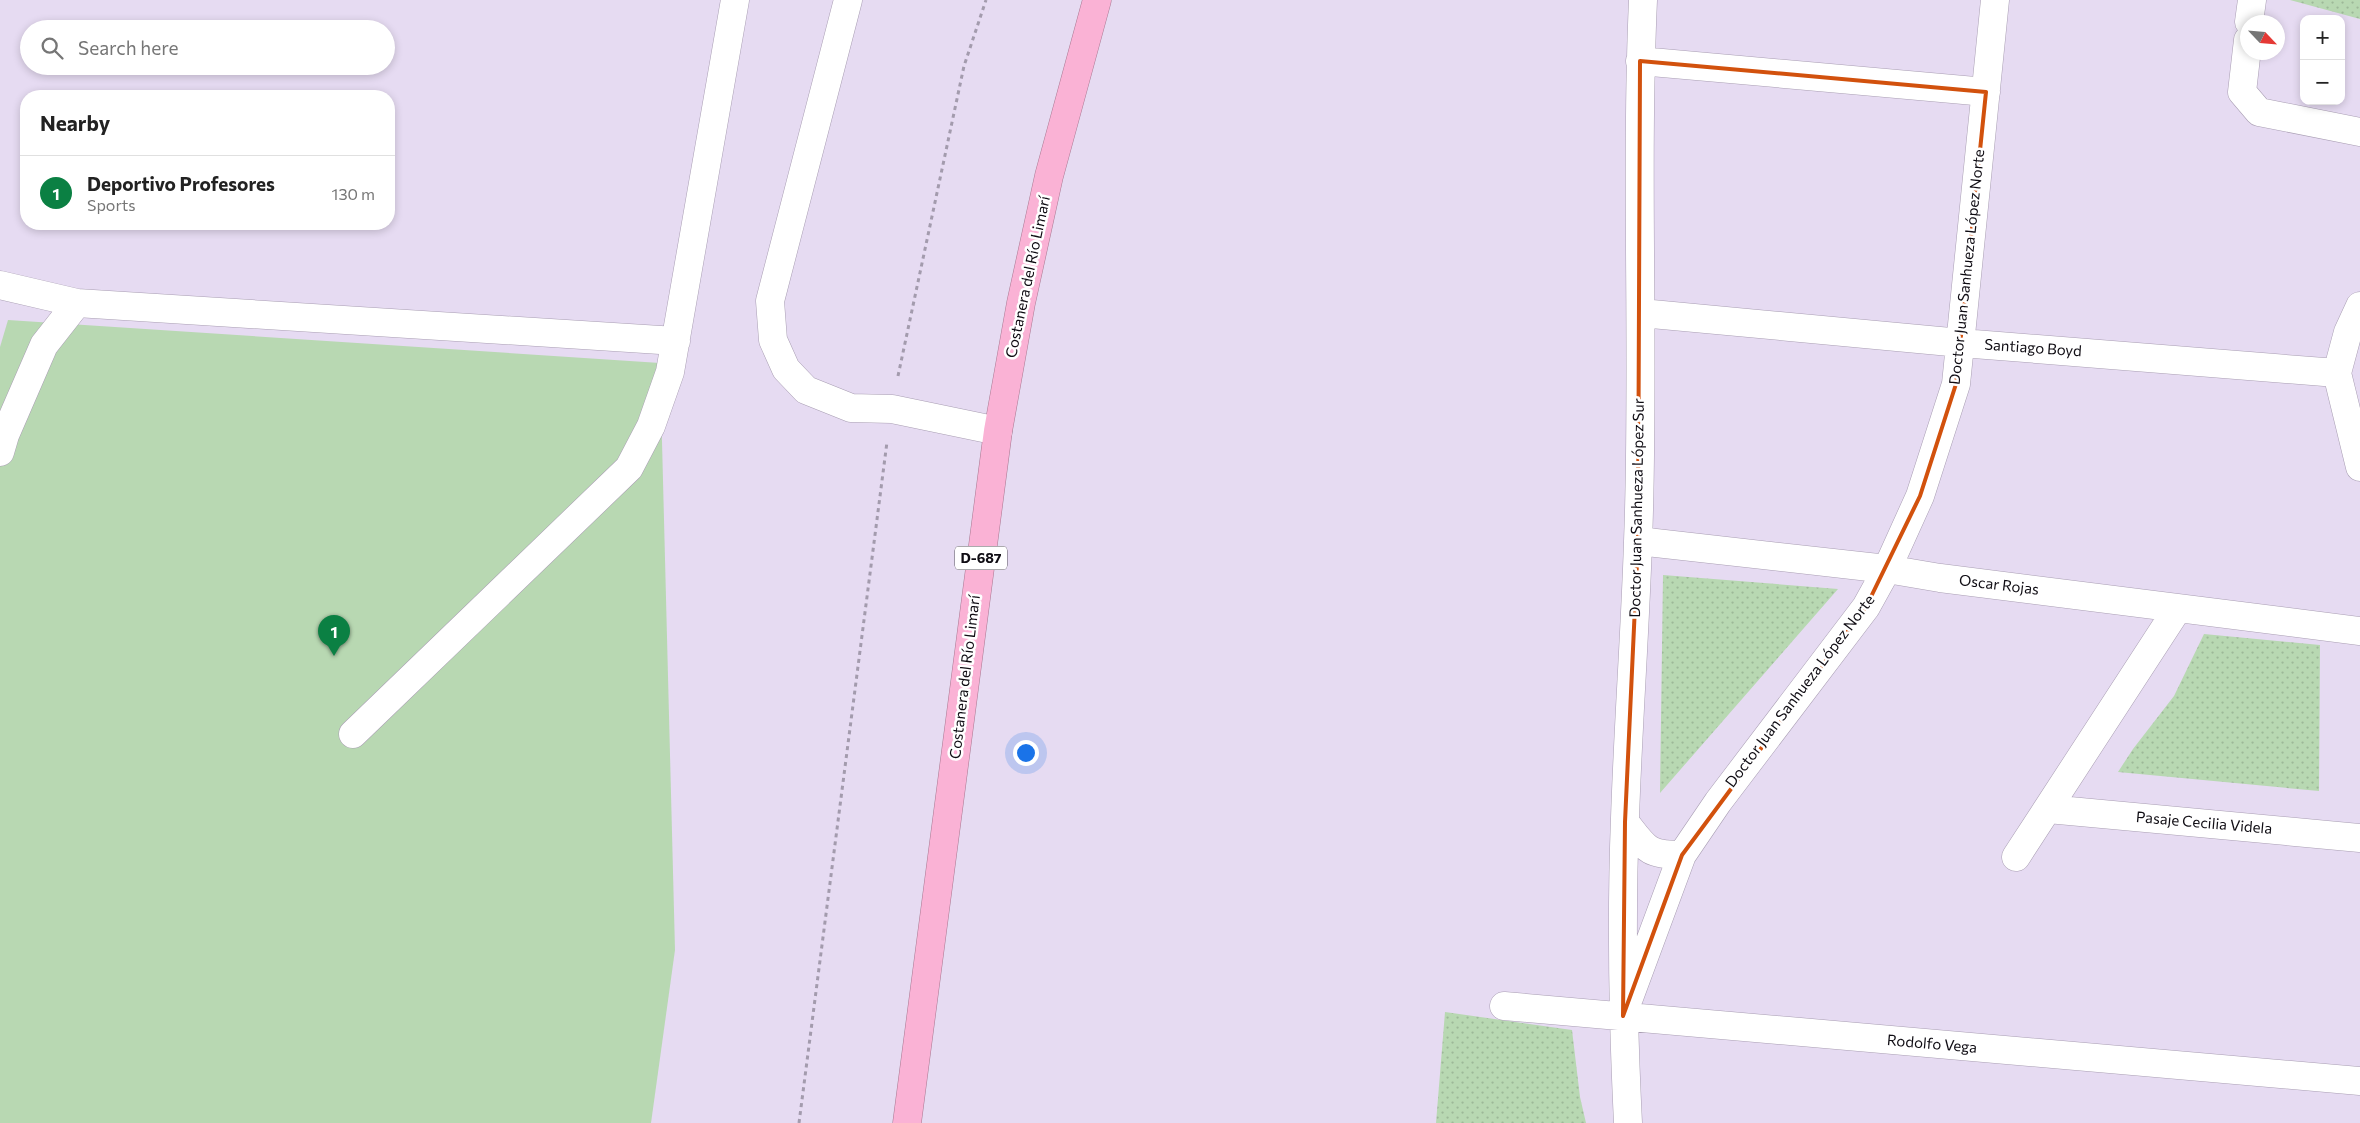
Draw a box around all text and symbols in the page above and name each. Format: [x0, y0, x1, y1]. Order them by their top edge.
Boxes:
north arrow [2240, 15, 2285, 60]
map controls [2300, 15, 2345, 105]
button: + [2300, 15, 2345, 60]
search box [20, 20, 395, 75]
icon: search [38, 34, 66, 62]
text: Search here [78, 36, 178, 59]
button: − [2300, 60, 2345, 105]
text: Nearby [40, 110, 110, 135]
street label: Doctor Juan Sanhueza López Norte [1945, 148, 1987, 385]
text: Deportivo Profesores [87, 172, 275, 195]
text: 1 [52, 184, 60, 203]
text: 130 m [332, 184, 375, 203]
street label: Costanera del Río Limarí [1001, 193, 1053, 359]
text: Sports [87, 195, 136, 214]
street label: Santiago Boyd [1984, 335, 2082, 359]
street label: Doctor Juan Sanhueza López Sur [1625, 398, 1647, 618]
road number: D-687 [955, 546, 1007, 570]
street label: Oscar Rojas [1958, 570, 2040, 598]
street label: Doctor Juan Sanhueza López Norte [1721, 590, 1878, 790]
street label: Costanera del Río Limarí [945, 593, 983, 760]
pin: 1 [318, 615, 350, 656]
your location [1013, 740, 1039, 766]
street label: Pasaje Cecilia Videla [2135, 807, 2273, 837]
street label: Rodolfo Vega [1886, 1030, 1978, 1056]

